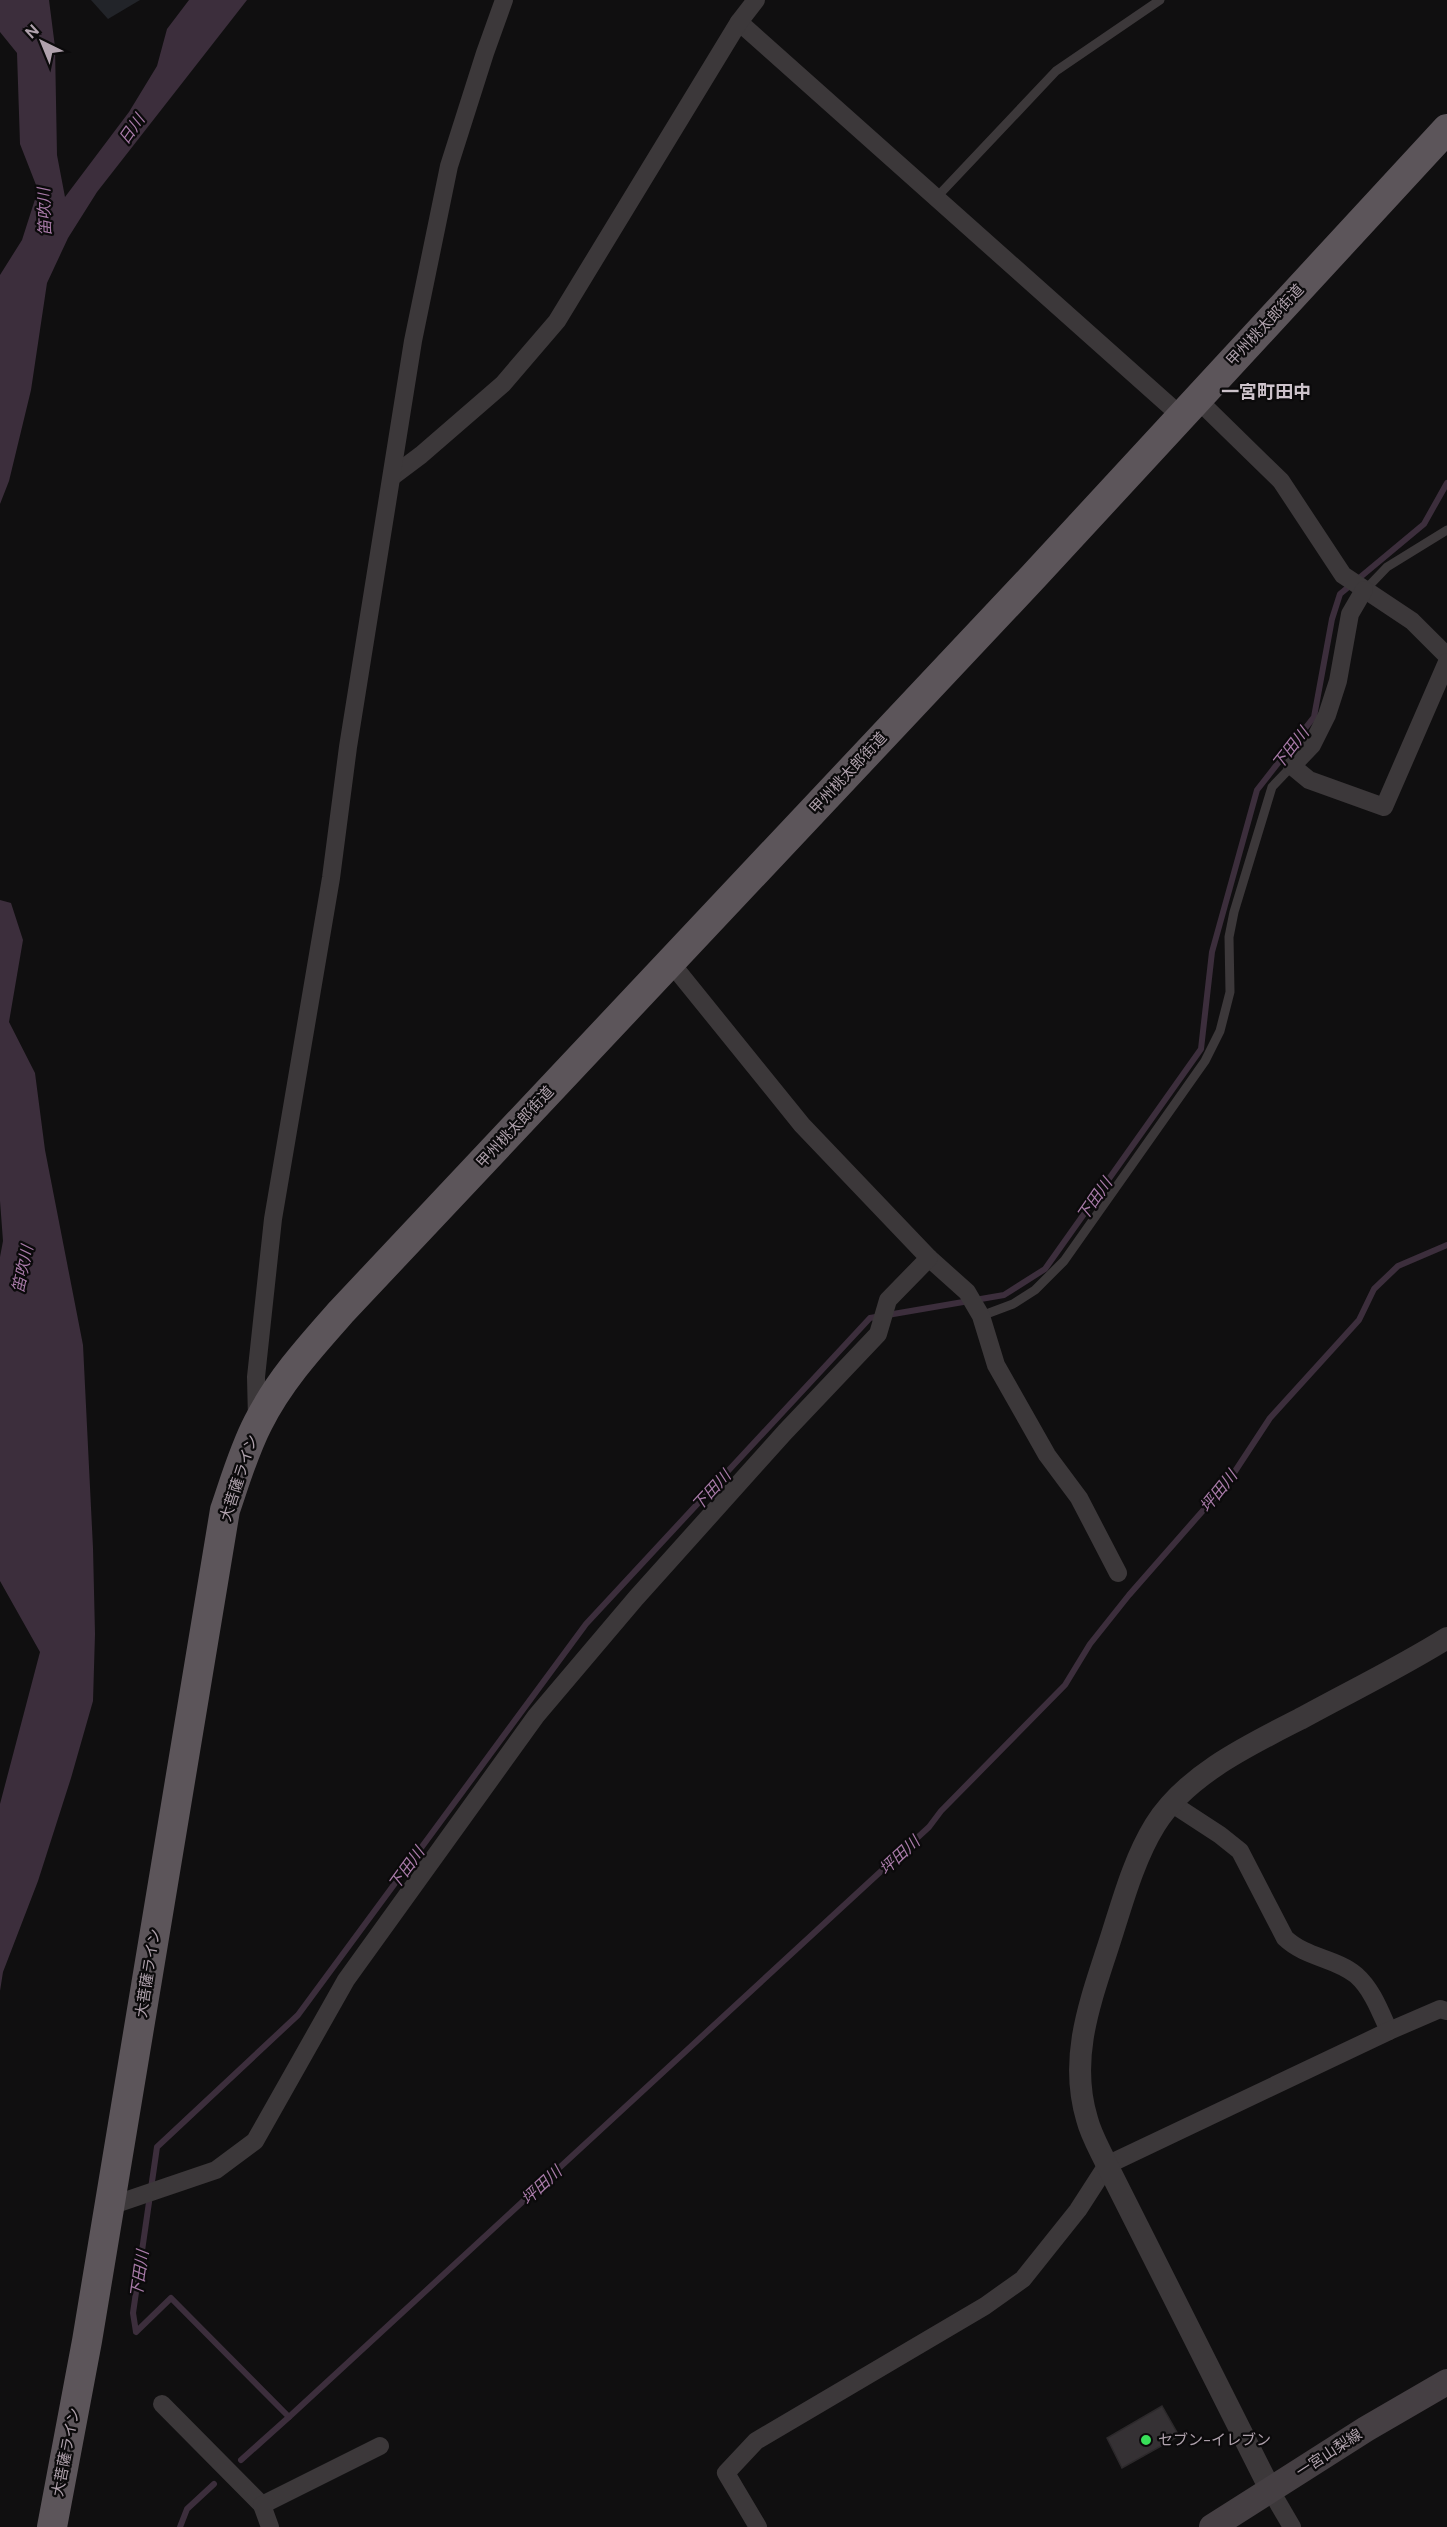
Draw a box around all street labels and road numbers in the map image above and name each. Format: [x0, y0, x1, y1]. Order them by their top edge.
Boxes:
street label: 甲州桃太郎街道 [1222, 280, 1308, 370]
street label: 甲州桃太郎街道 [805, 728, 891, 818]
street label: 甲州桃太郎街道 [472, 1082, 558, 1172]
street label: 大菩薩ライン [216, 1432, 262, 1524]
street label: 大菩薩ライン [131, 1927, 165, 2019]
street label: 大菩薩ライン [48, 2406, 84, 2498]
street label: 一宮山梨線 [1292, 2424, 1366, 2482]

